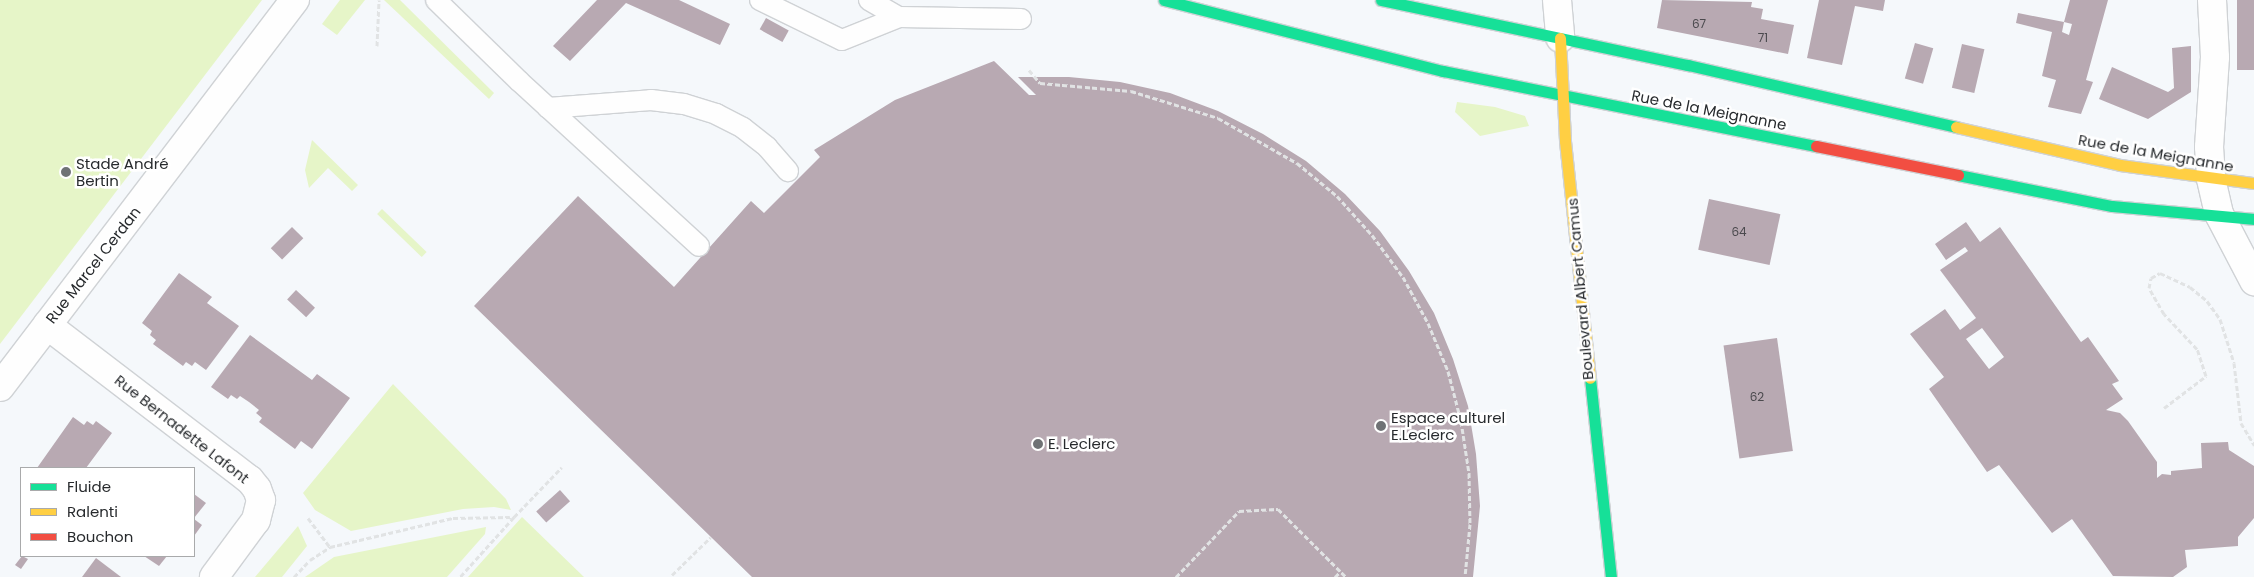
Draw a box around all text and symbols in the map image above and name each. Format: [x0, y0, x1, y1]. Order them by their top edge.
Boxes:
house number: 67 [1692, 17, 1706, 31]
house number: 71 [1758, 31, 1768, 45]
street label: Rue de la Meignanne [1630, 86, 1788, 134]
street label: Rue de la Meignanne [2077, 130, 2235, 176]
place label: Stade André Bertin [76, 154, 169, 189]
marker: Stade André Bertin [60, 166, 72, 178]
street label: Boulevard Albert Camus [1563, 197, 1597, 381]
street label: Rue Marcel Cerdan [42, 203, 144, 327]
house number: 64 [1731, 225, 1747, 239]
street label: Rue Bernadette Lafont [111, 371, 253, 487]
house number: 62 [1750, 390, 1764, 404]
place label: Espace culturel E.Leclerc [1391, 408, 1505, 443]
marker: Espace culturel E.Leclerc [1375, 420, 1387, 432]
place label: E. Leclerc [1048, 435, 1115, 453]
marker: E. Leclerc [1032, 438, 1044, 450]
legend [20, 467, 195, 557]
text: Fluide [67, 476, 111, 497]
text: Ralenti [67, 501, 118, 522]
text: Bouchon [67, 526, 133, 547]

